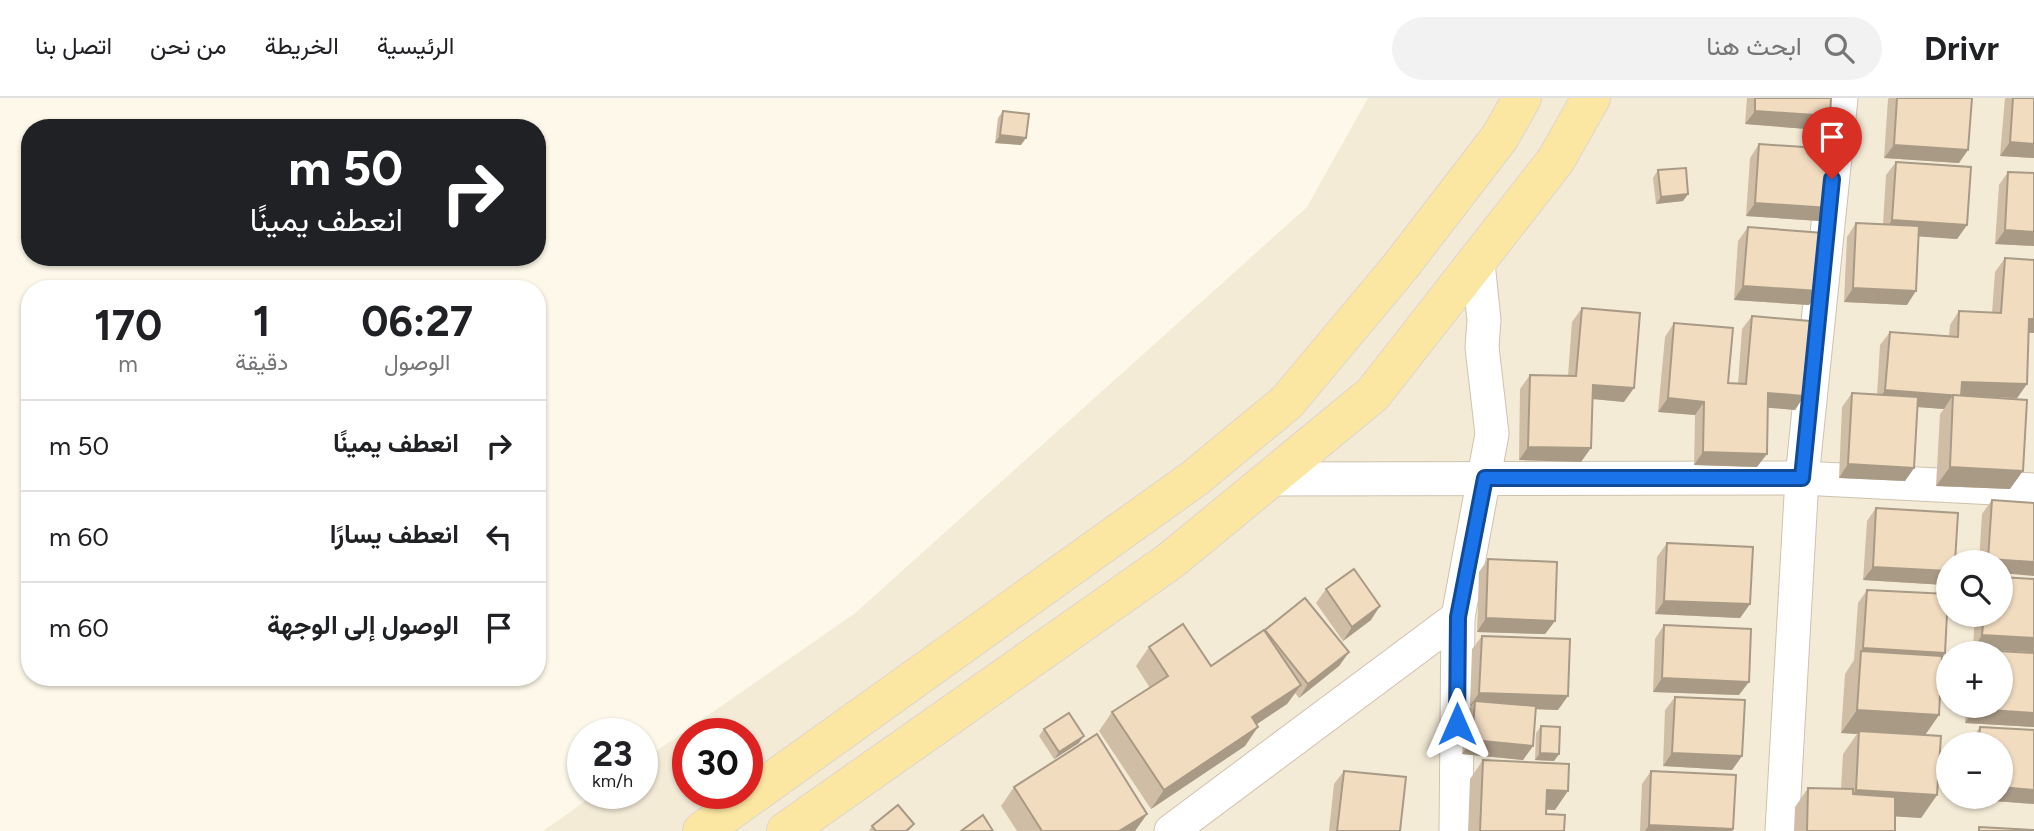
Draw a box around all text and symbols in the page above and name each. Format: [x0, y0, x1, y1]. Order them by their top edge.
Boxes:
search box [1392, 17, 1882, 80]
icon: search [1820, 29, 1858, 67]
text: Drivr [1924, 29, 1999, 68]
text: ابحث هنا [1706, 30, 1802, 62]
text: اتصل بنا [35, 31, 112, 60]
text: من نحن [150, 31, 227, 60]
text: الخريطة [265, 31, 339, 60]
text: الرئيسية [377, 31, 454, 60]
pin [1802, 107, 1862, 179]
icon: arrive [1813, 118, 1851, 156]
text: 50 m [288, 138, 403, 197]
icon: right [427, 147, 518, 238]
text: انعطف يمينًا [250, 201, 403, 239]
text: 1 [253, 296, 271, 347]
text: 06:27 [361, 296, 473, 347]
text: 170 [94, 300, 162, 351]
text: دقيقة [235, 348, 288, 376]
text: الوصول [384, 348, 450, 376]
text: m [118, 350, 138, 378]
text: انعطف يمينًا [333, 427, 459, 459]
icon: right [480, 427, 518, 465]
text: 50 m [49, 430, 109, 462]
text: انعطف يسارًا [330, 518, 459, 550]
icon: left [480, 518, 518, 556]
text: 60 m [49, 521, 109, 553]
map controls [1936, 550, 2013, 809]
button: search [1936, 550, 2013, 627]
text: الوصول إلى الوجهة [267, 609, 459, 641]
icon: arrive [480, 609, 518, 647]
text: 60 m [49, 612, 109, 644]
button: + [1936, 641, 2013, 718]
position arrow [1420, 687, 1494, 761]
speed limit sign: 30 [672, 718, 763, 809]
button: − [1936, 732, 2013, 809]
text: 23 [593, 733, 632, 775]
text: km/h [592, 770, 633, 792]

